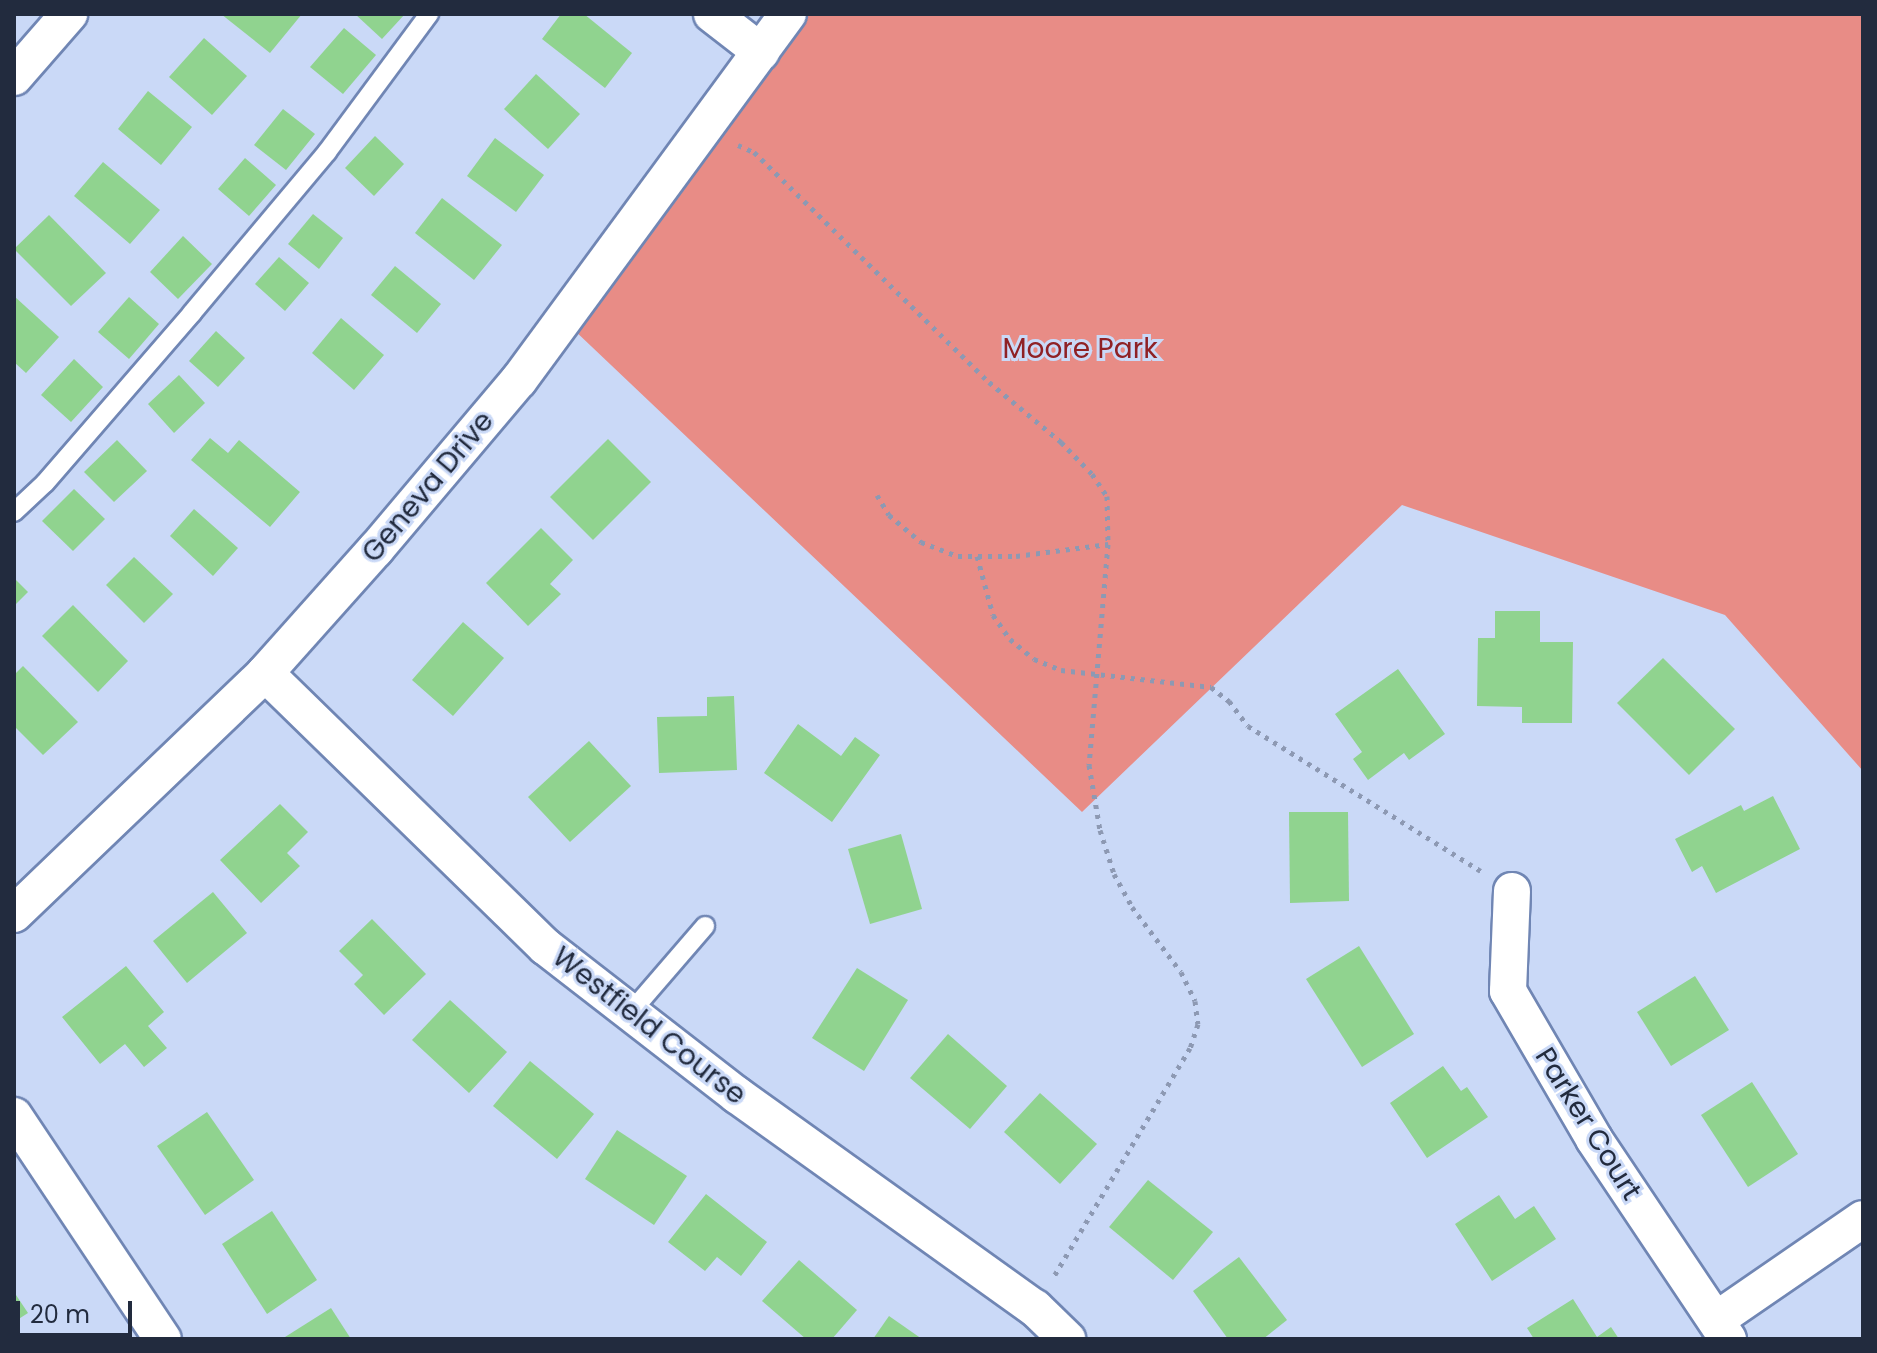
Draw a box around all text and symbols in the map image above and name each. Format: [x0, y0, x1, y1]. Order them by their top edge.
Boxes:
park label: Moore Park [1002, 332, 1158, 366]
street label: Geneva Drive [355, 405, 501, 569]
street label: Westfield Course [546, 940, 752, 1112]
street label: Parker Court [1528, 1042, 1648, 1206]
scale bar [20, 1285, 136, 1335]
text: 20 m [30, 1298, 90, 1331]

